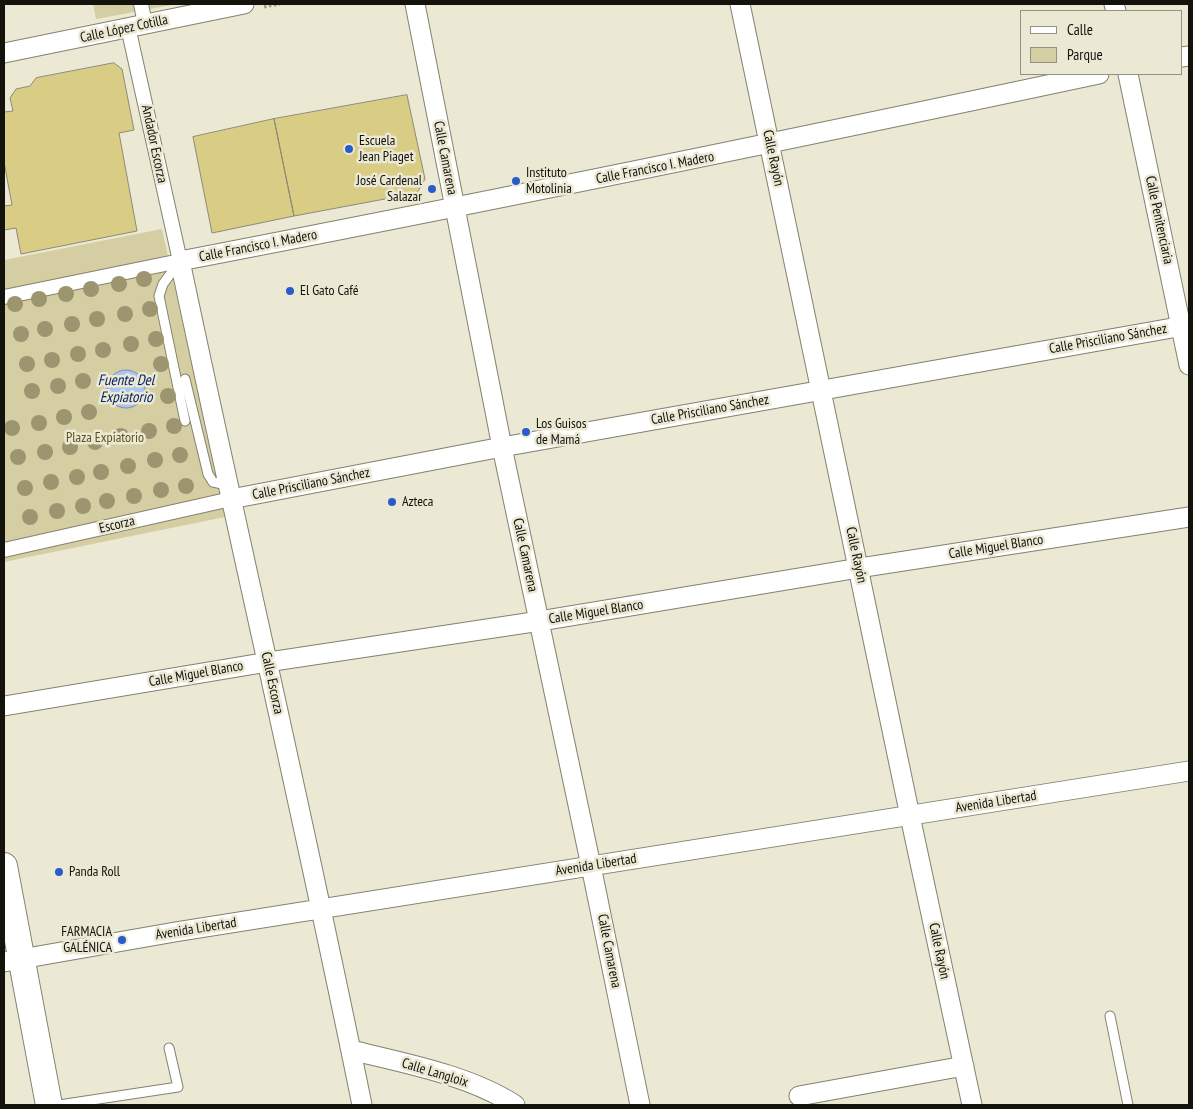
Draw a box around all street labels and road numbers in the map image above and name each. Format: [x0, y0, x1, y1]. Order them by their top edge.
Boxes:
street label: Calle López Cotilla [79, 12, 169, 46]
street label: Andador Escorza [138, 103, 170, 185]
street label: Calle Camarena [430, 120, 460, 196]
street label: Calle Rayón [759, 128, 787, 188]
street label: Calle Francisco I. Madero [595, 148, 715, 188]
street label: Calle Penitenciaria [1141, 174, 1177, 266]
street label: Calle Francisco I. Madero [198, 226, 318, 266]
street label: Calle Prisciliano Sánchez [1048, 320, 1168, 358]
street label: Calle Prisciliano Sánchez [650, 391, 770, 429]
street label: Calle Prisciliano Sánchez [251, 464, 371, 504]
street label: Escorza [98, 513, 136, 537]
street label: Calle Camarena [509, 517, 541, 593]
street label: Calle Rayón [842, 525, 870, 585]
street label: Calle Miguel Blanco [947, 531, 1045, 563]
street label: Calle Miguel Blanco [547, 596, 645, 628]
street label: Calle Escorza [257, 650, 287, 716]
street label: Calle Miguel Blanco [147, 657, 245, 691]
street label: Avenida Libertad [954, 787, 1038, 817]
street label: Avenida Libertad [554, 850, 638, 880]
street label: Calle Camarena [594, 913, 624, 989]
street label: Avenida Libertad [154, 914, 238, 944]
street label: Calle Rayón [925, 921, 953, 981]
street label: Calle Langloix [400, 1055, 470, 1091]

